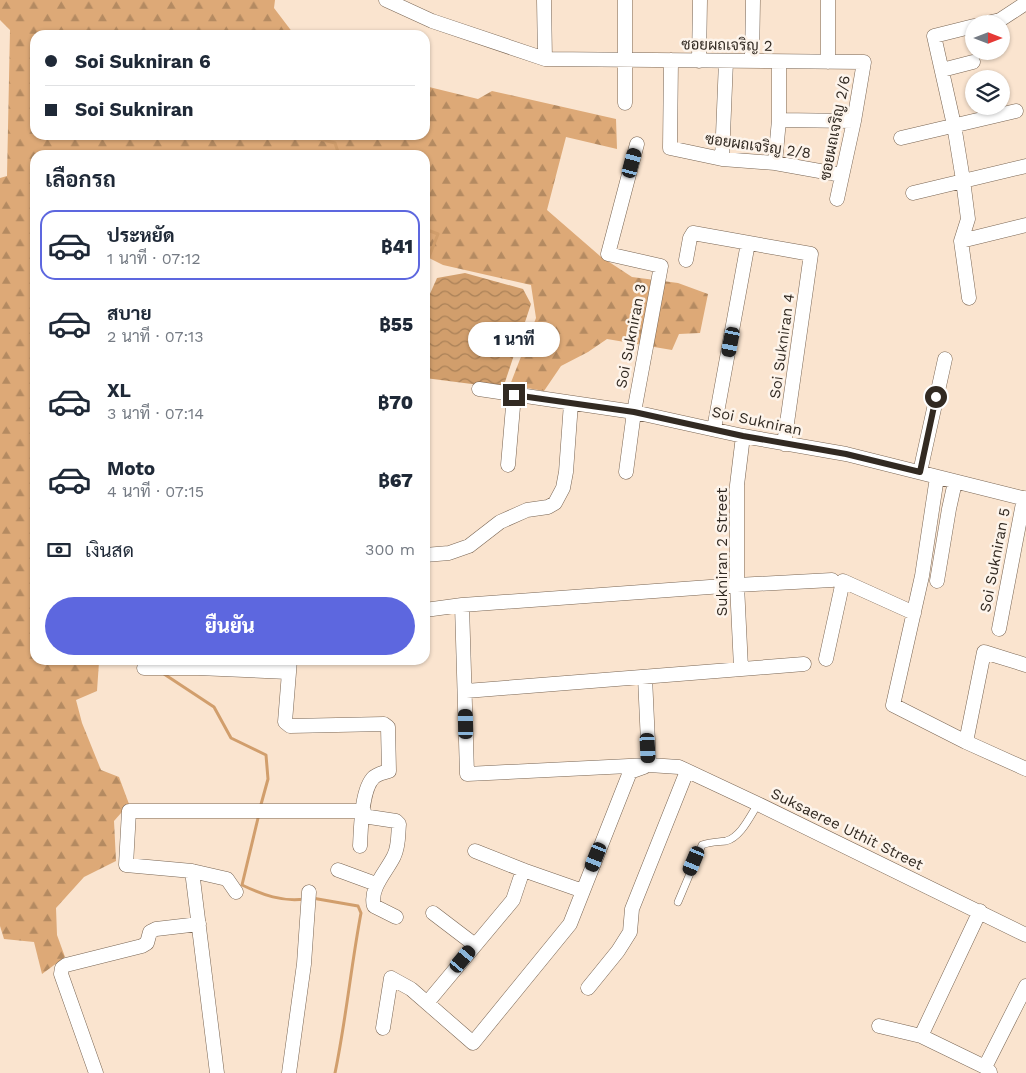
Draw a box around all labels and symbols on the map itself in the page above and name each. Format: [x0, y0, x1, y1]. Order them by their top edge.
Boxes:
north arrow [965, 15, 1010, 60]
street label: ซอยผถเจริญ 2 [681, 35, 773, 55]
street label: ซอยผถเจริญ 2/6 [816, 74, 854, 182]
street label: ซอยผถเจริญ 2/8 [704, 130, 812, 162]
car [620, 147, 643, 179]
street label: Soi Sukniran 3 [612, 282, 650, 390]
street label: Soi Sukniran 4 [766, 292, 798, 400]
callout: 1 นาที [468, 322, 560, 358]
car [720, 326, 741, 358]
route end [503, 384, 525, 406]
route start [925, 386, 947, 408]
street label: Soi Sukniran [710, 403, 804, 439]
street label: Sukniran 2 Street [713, 487, 731, 616]
street label: Soi Sukniran 5 [976, 506, 1014, 614]
car [458, 709, 473, 739]
car [639, 733, 656, 763]
street label: Suksaeree Uthit Street [768, 784, 927, 874]
car [583, 840, 608, 874]
car [681, 844, 706, 878]
car [447, 943, 478, 975]

